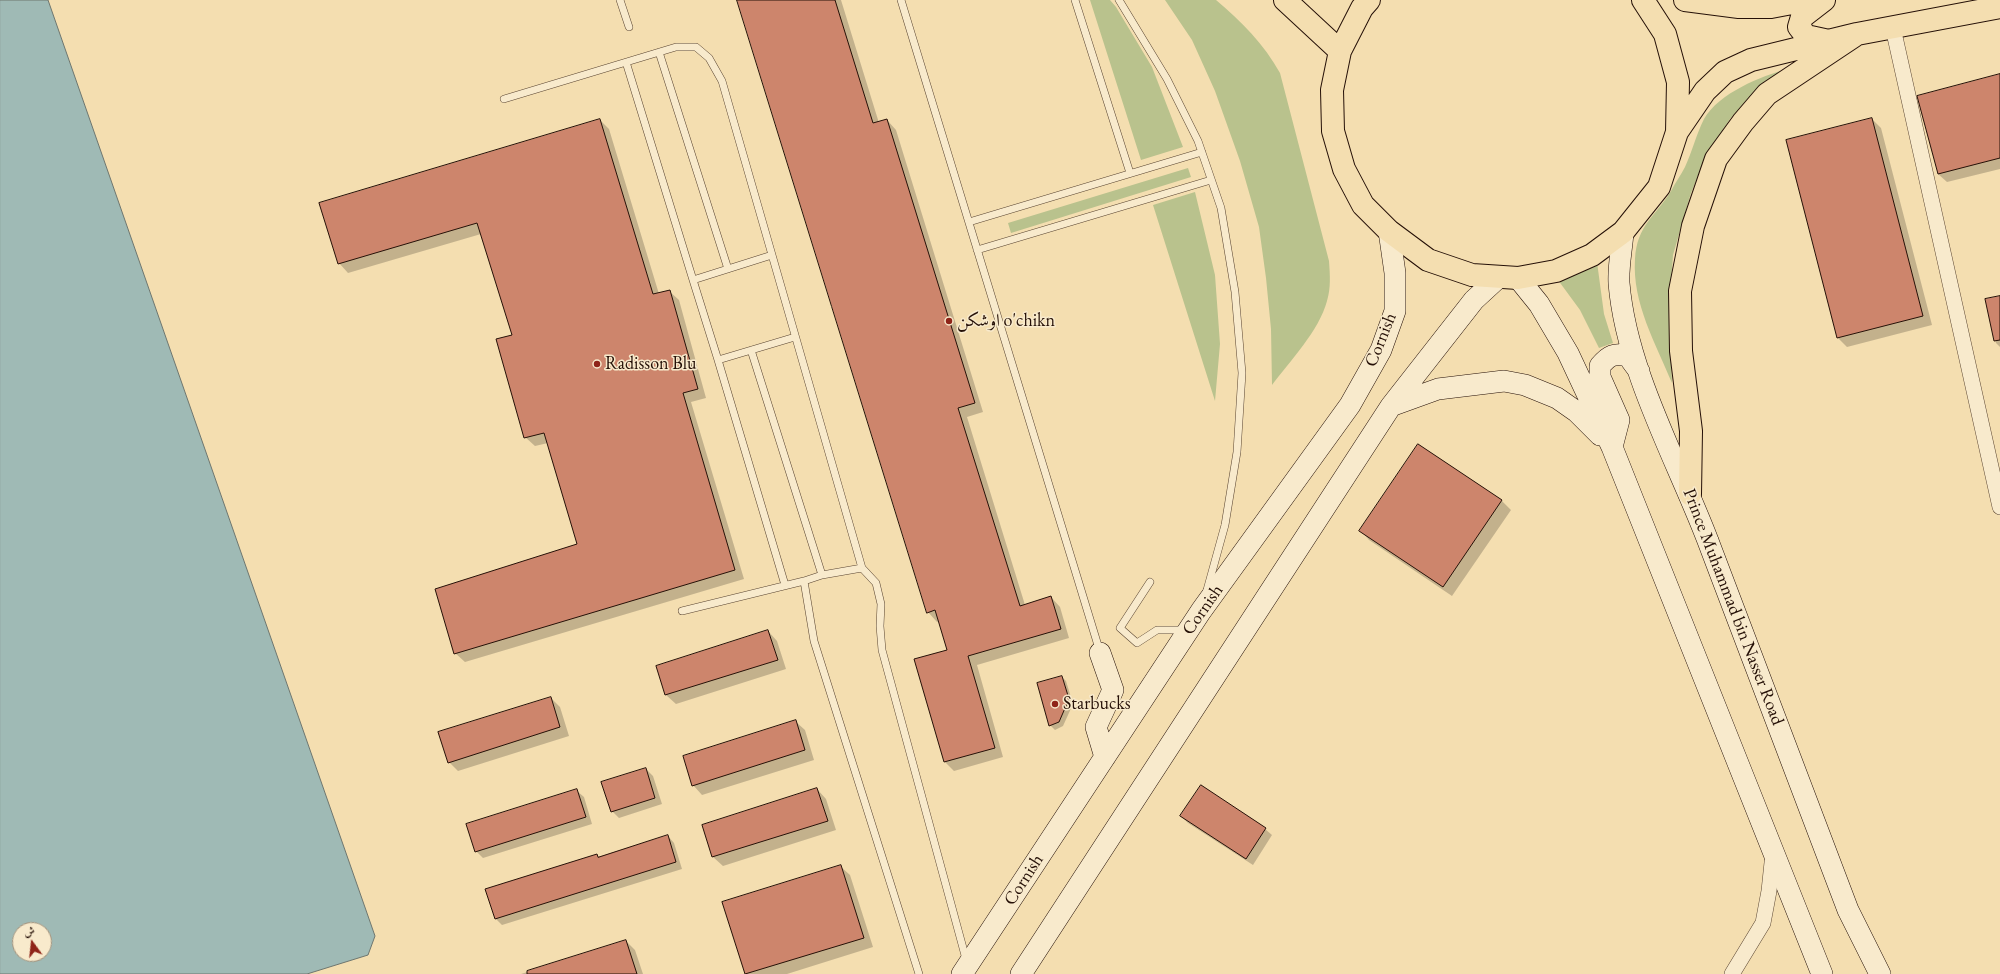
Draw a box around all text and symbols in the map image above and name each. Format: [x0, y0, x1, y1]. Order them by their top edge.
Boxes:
place label: اوشكن o'chikn [957, 310, 1055, 332]
street label: Cornish [1360, 310, 1402, 370]
marker: اوشكن o'chikn [944, 316, 954, 326]
place label: Radisson Blu [605, 353, 697, 375]
marker: Radisson Blu [592, 359, 602, 369]
street label: Prince Muhammad bin Nasser Road [1678, 486, 1788, 728]
street label: Cornish [1178, 581, 1228, 639]
place label: Starbucks [1063, 693, 1131, 715]
marker: Starbucks [1050, 699, 1060, 709]
street label: Cornish [1000, 850, 1048, 910]
north arrow [12, 922, 52, 962]
text: ش [22, 923, 36, 940]

